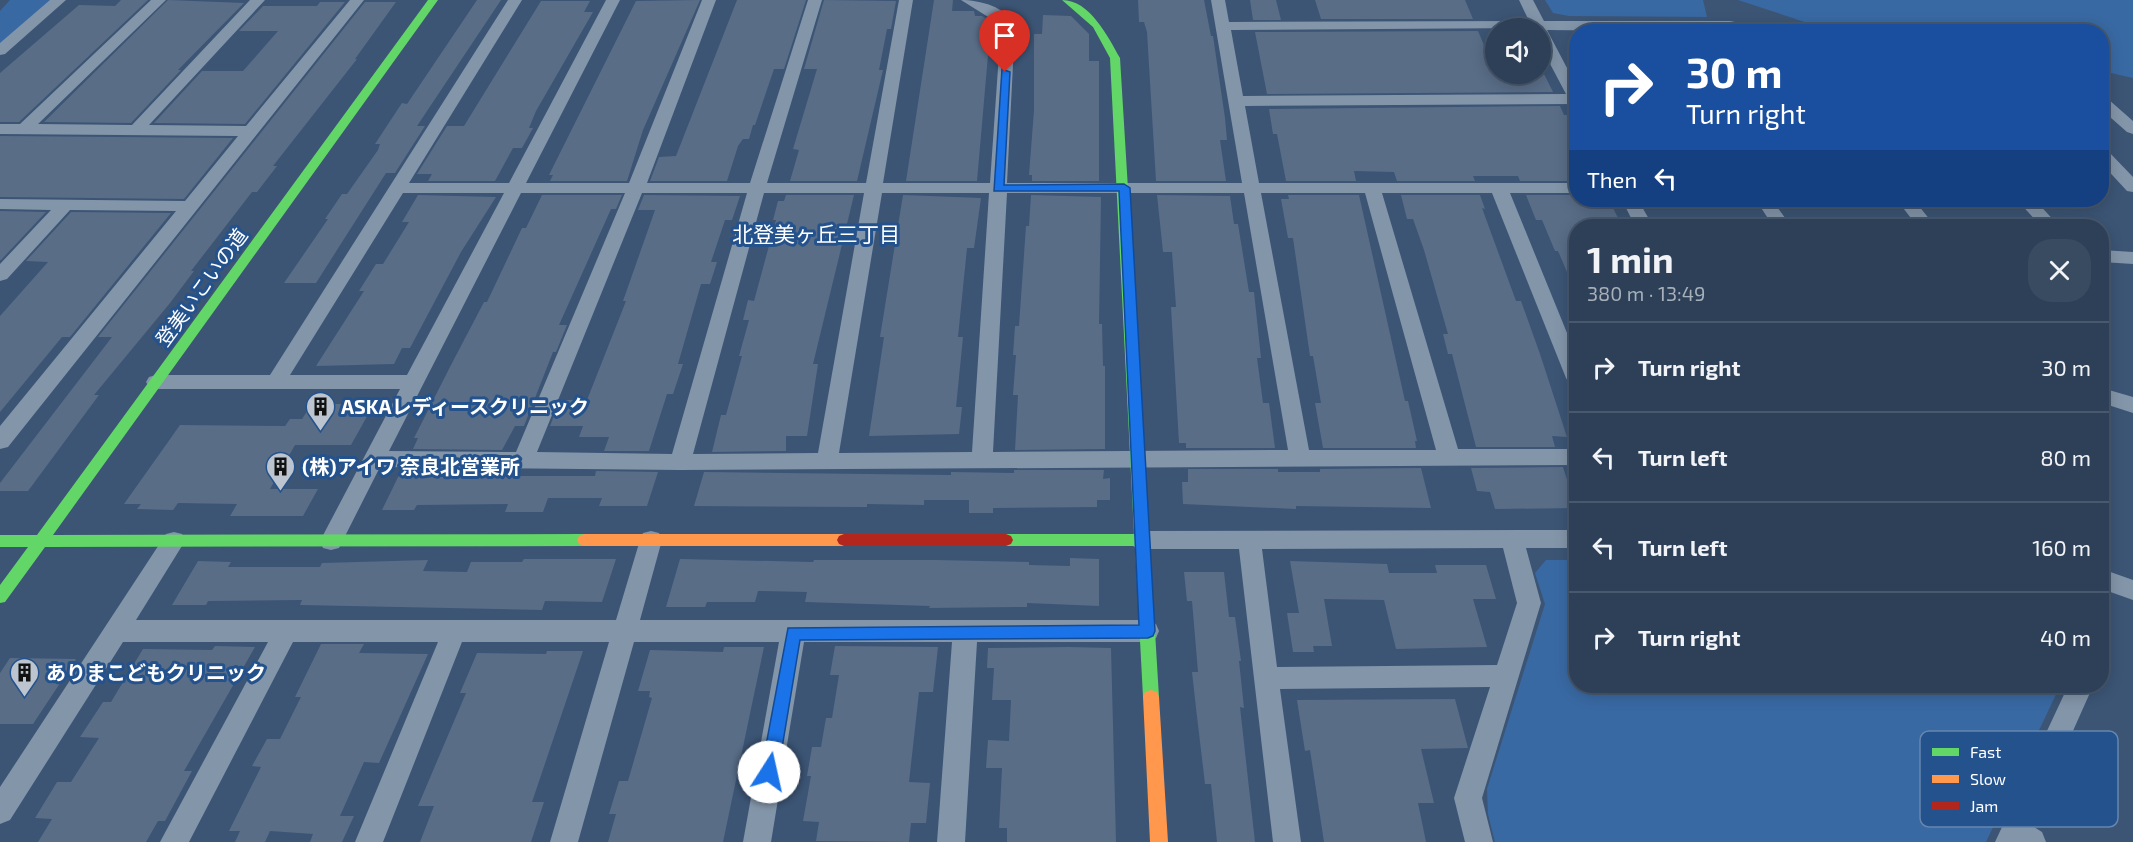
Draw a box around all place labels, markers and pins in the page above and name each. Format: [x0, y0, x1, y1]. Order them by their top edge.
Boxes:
pin [979, 10, 1030, 72]
building icon: ASKAレディースクリニック [304, 390, 336, 432]
place label: ASKAレディースクリニック [341, 394, 589, 418]
building icon: (株)アイワ 奈良北営業所 [265, 450, 297, 492]
place label: (株)アイワ 奈良北営業所 [302, 454, 520, 478]
building icon: ありまこどもクリニック [9, 656, 41, 698]
place label: ありまこどもクリニック [46, 660, 266, 684]

